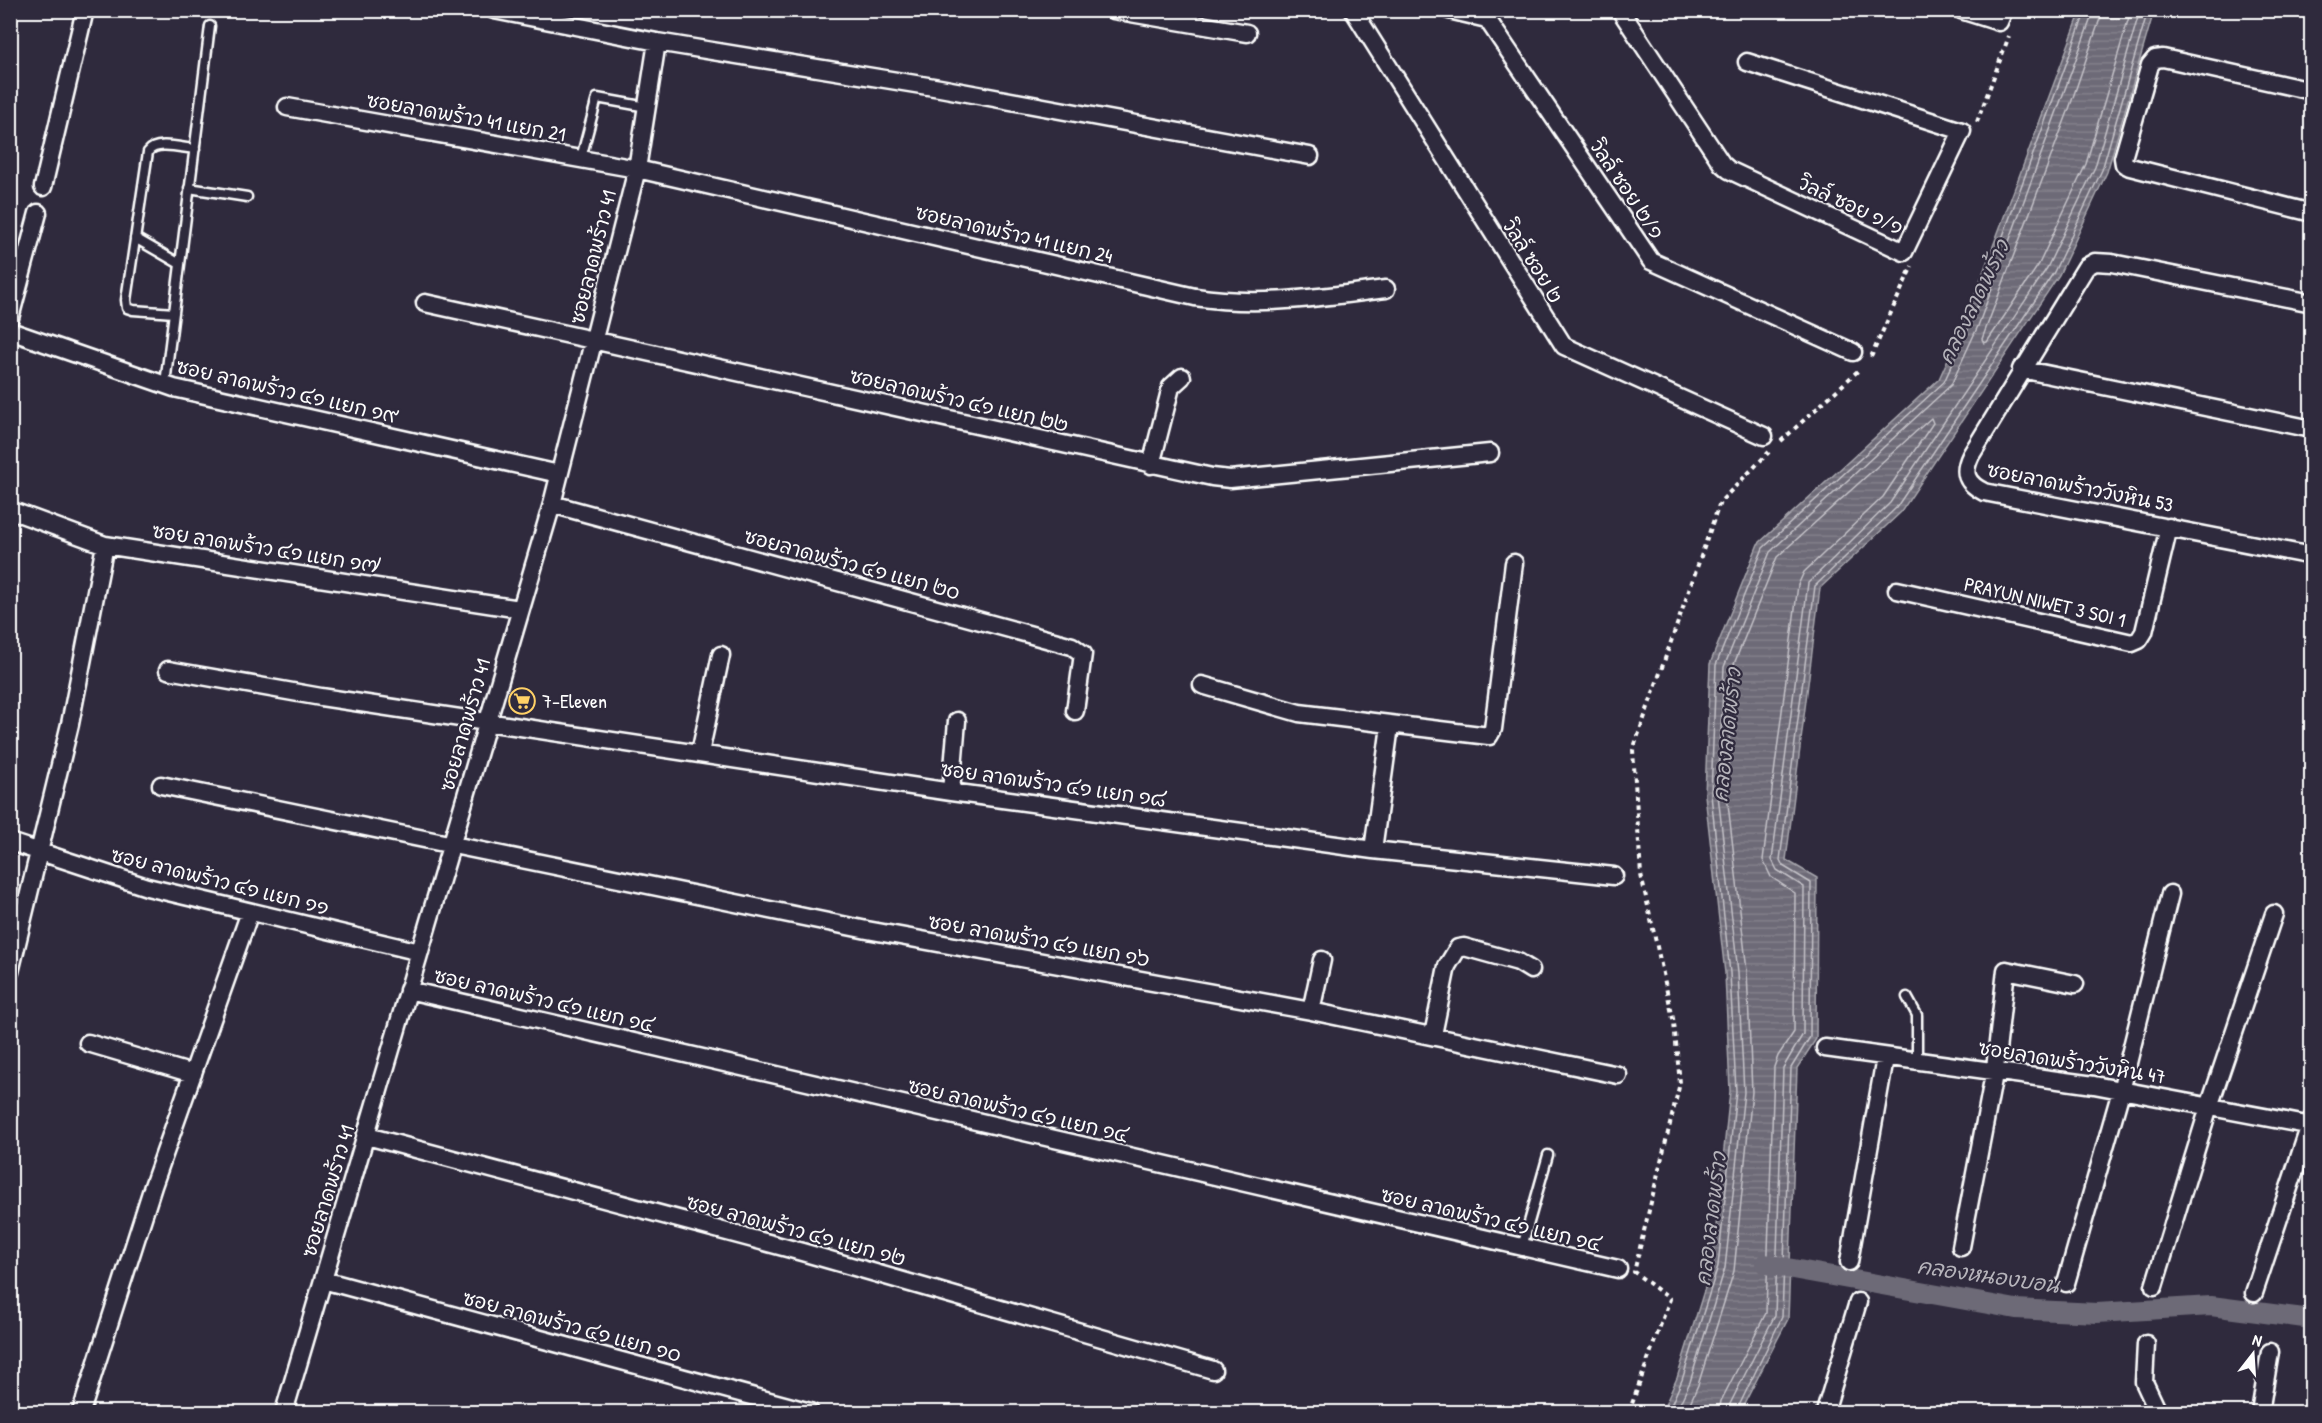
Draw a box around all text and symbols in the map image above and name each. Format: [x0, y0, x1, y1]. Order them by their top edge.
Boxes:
street label: ซอยลาดพร้าว 41 แยก 21 [364, 86, 568, 147]
street label: วิลล์ ซอย ๒/๑ [1584, 133, 1671, 244]
street label: วิลล์ ซอย ๑/๑ [1794, 168, 1908, 241]
street label: ซอยลาดพร้าว 41 [563, 187, 622, 327]
street label: ซอยลาดพร้าว 41 แยก 24 [913, 198, 1115, 269]
street label: วิลล์ ซอย ๒ [1497, 213, 1570, 308]
water label: คลองลาดพร้าว [1931, 234, 2017, 368]
street label: ซอย ลาดพร้าว ๔๑ แยก ๑๙ [174, 352, 402, 429]
street label: ซอยลาดพร้าว ๔๑ แยก ๒๒ [847, 361, 1071, 438]
street label: ซอยลาดพร้าววังหิน 53 [1985, 455, 2176, 518]
street label: ซอย ลาดพร้าว ๔๑ แยก ๑๗ [150, 516, 383, 579]
street label: ซอยลาดพร้าว ๔๑ แยก ๒๐ [741, 522, 963, 605]
street label: PRAYUN NIWET 3 SOI 1 [1962, 570, 2128, 633]
street label: ซอยลาดพร้าว 41 [433, 655, 496, 794]
water label: คลองลาดพร้าว [1705, 665, 1748, 803]
supermarket icon: 7-Eleven [507, 686, 537, 716]
place label: 7-Eleven [542, 687, 607, 714]
street label: ซอย ลาดพร้าว ๔๑ แยก ๑๘ [939, 754, 1169, 813]
street label: ซอย ลาดพร้าว ๔๑ แยก ๑๑ [108, 840, 332, 921]
street label: ซอย ลาดพร้าว ๔๑ แยก ๑๖ [926, 907, 1152, 972]
street label: ซอย ลาดพร้าว ๔๑ แยก ๑๔ [431, 961, 657, 1038]
street label: ซอยลาดพร้าววังหิน 47 [1976, 1033, 2168, 1090]
street label: ซอย ลาดพร้าว ๔๑ แยก ๑๔ [905, 1071, 1131, 1148]
street label: ซอยลาดพร้าว 41 [295, 1121, 360, 1260]
water label: คลองลาดพร้าว [1688, 1149, 1733, 1287]
street label: ซอย ลาดพร้าว ๔๑ แยก ๑๔ [1378, 1180, 1604, 1257]
street label: ซอย ลาดพร้าว ๔๑ แยก ๑๒ [684, 1187, 909, 1272]
water label: คลองหนองบอน [1915, 1251, 2063, 1300]
street label: ซอย ลาดพร้าว ๔๑ แยก ๑๐ [460, 1283, 684, 1368]
north arrow [2223, 1324, 2283, 1384]
text: N [2250, 1328, 2265, 1352]

